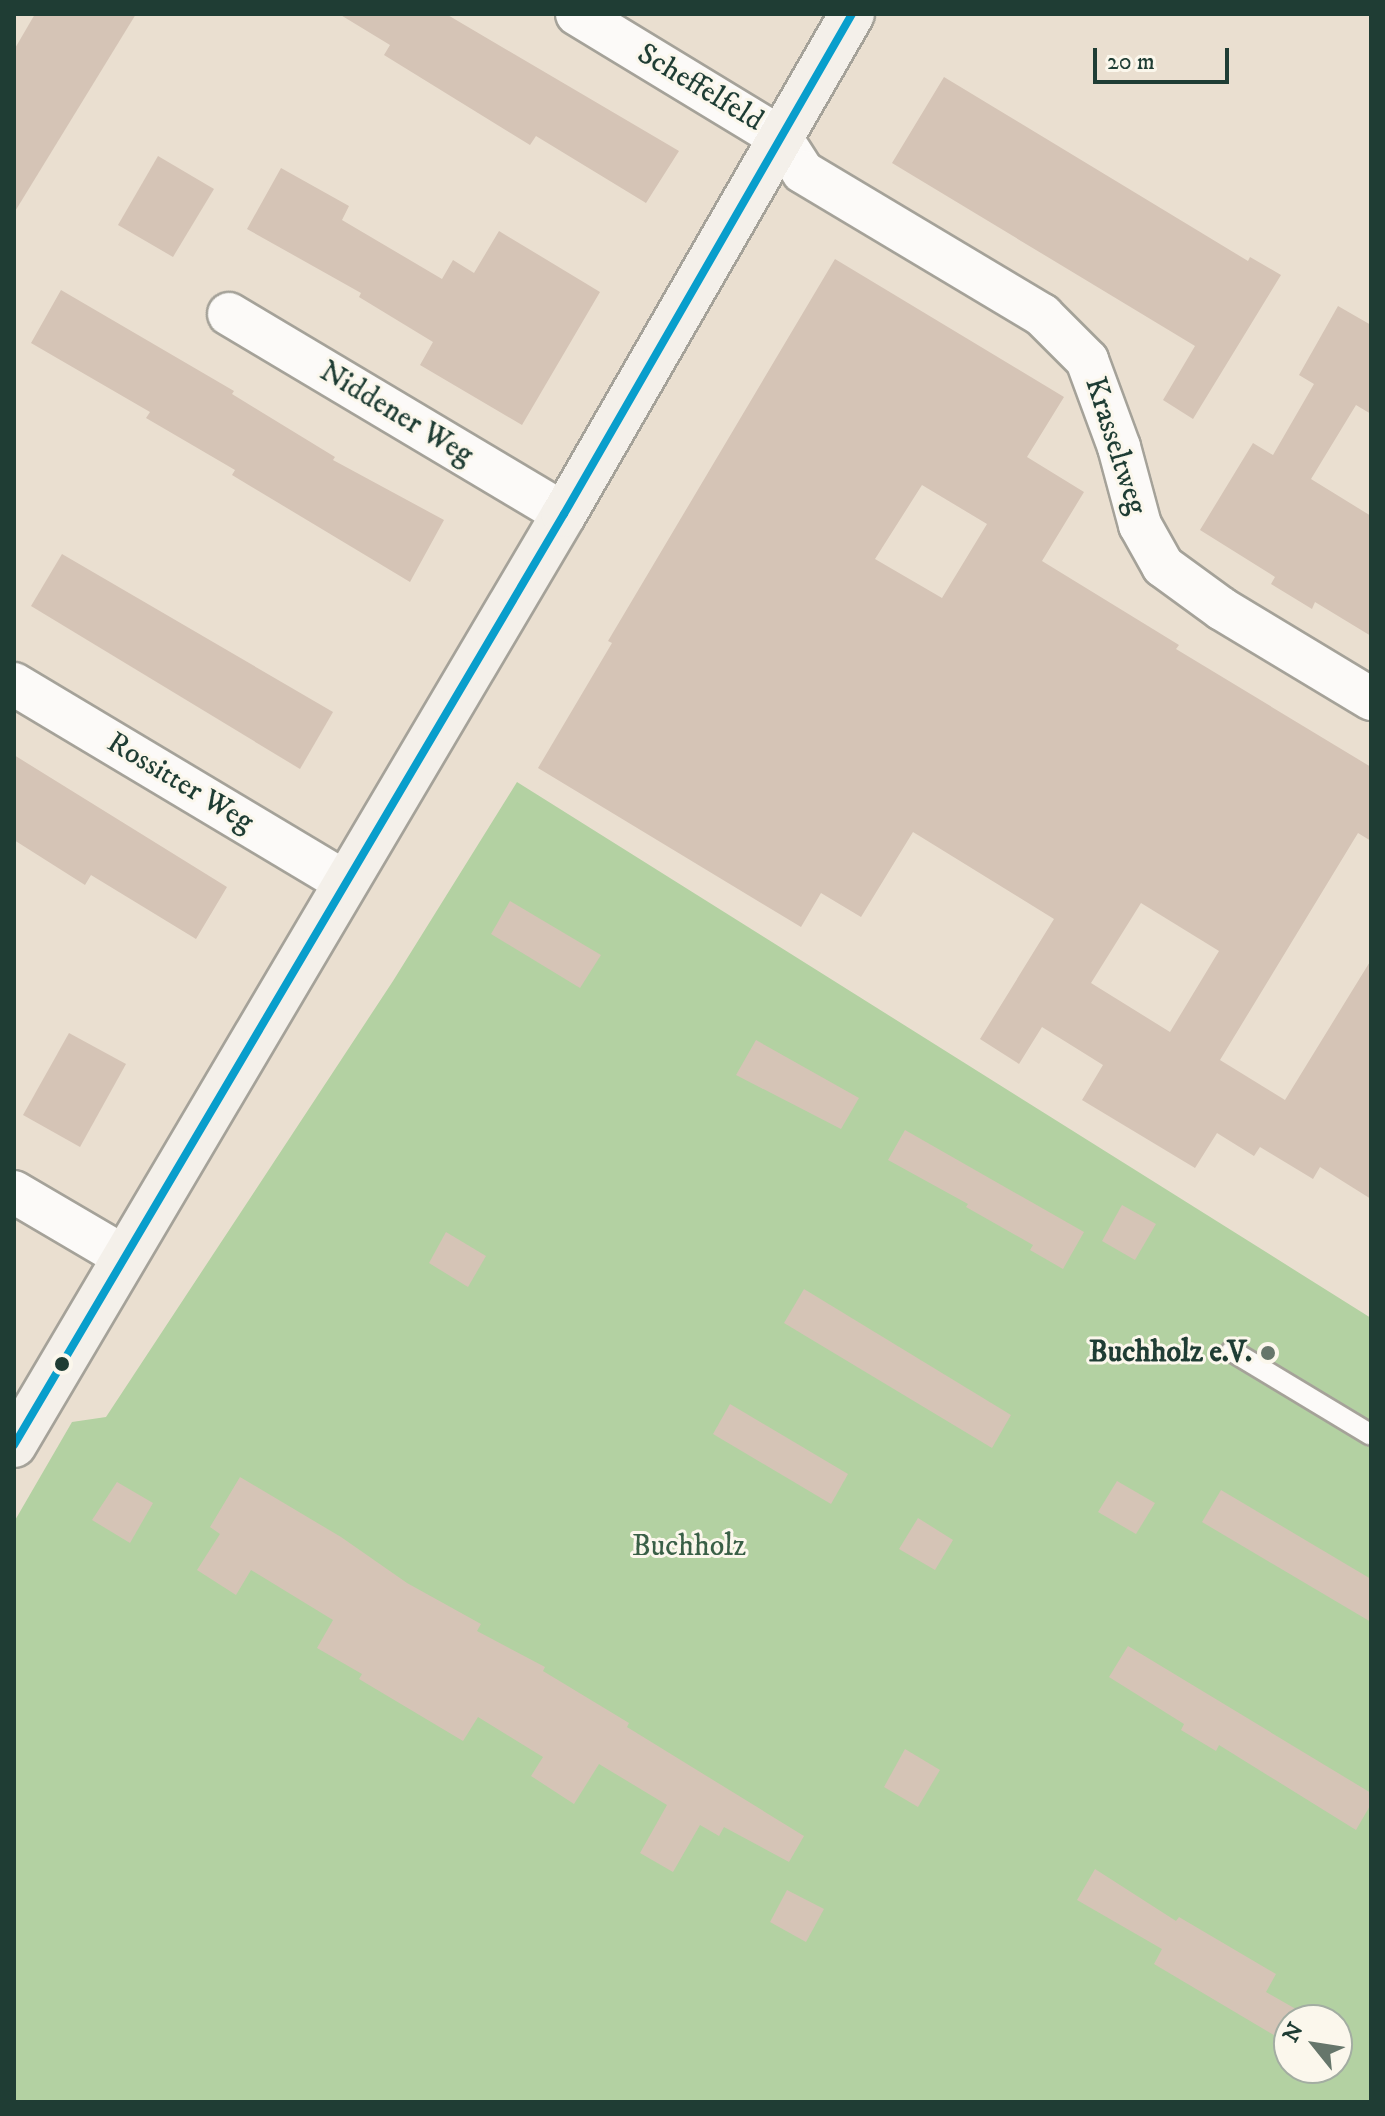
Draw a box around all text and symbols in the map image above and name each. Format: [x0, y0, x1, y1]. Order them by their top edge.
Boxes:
scale bar [1097, 32, 1233, 82]
street label: Scheffelfeld [630, 36, 770, 140]
text: 20 m [1107, 47, 1155, 77]
street label: Niddener Weg [313, 354, 479, 474]
street label: Krasseltweg [1076, 373, 1154, 519]
street label: Rossitter Weg [100, 725, 260, 841]
place label: Buchholz e.V. [1089, 1335, 1252, 1371]
marker: Buchholz e.V. [1259, 1344, 1277, 1362]
unlabelled marker [54, 1356, 70, 1372]
park label: Buchholz [632, 1529, 746, 1565]
north arrow [1273, 2004, 1353, 2084]
text: N [1277, 2018, 1310, 2047]

